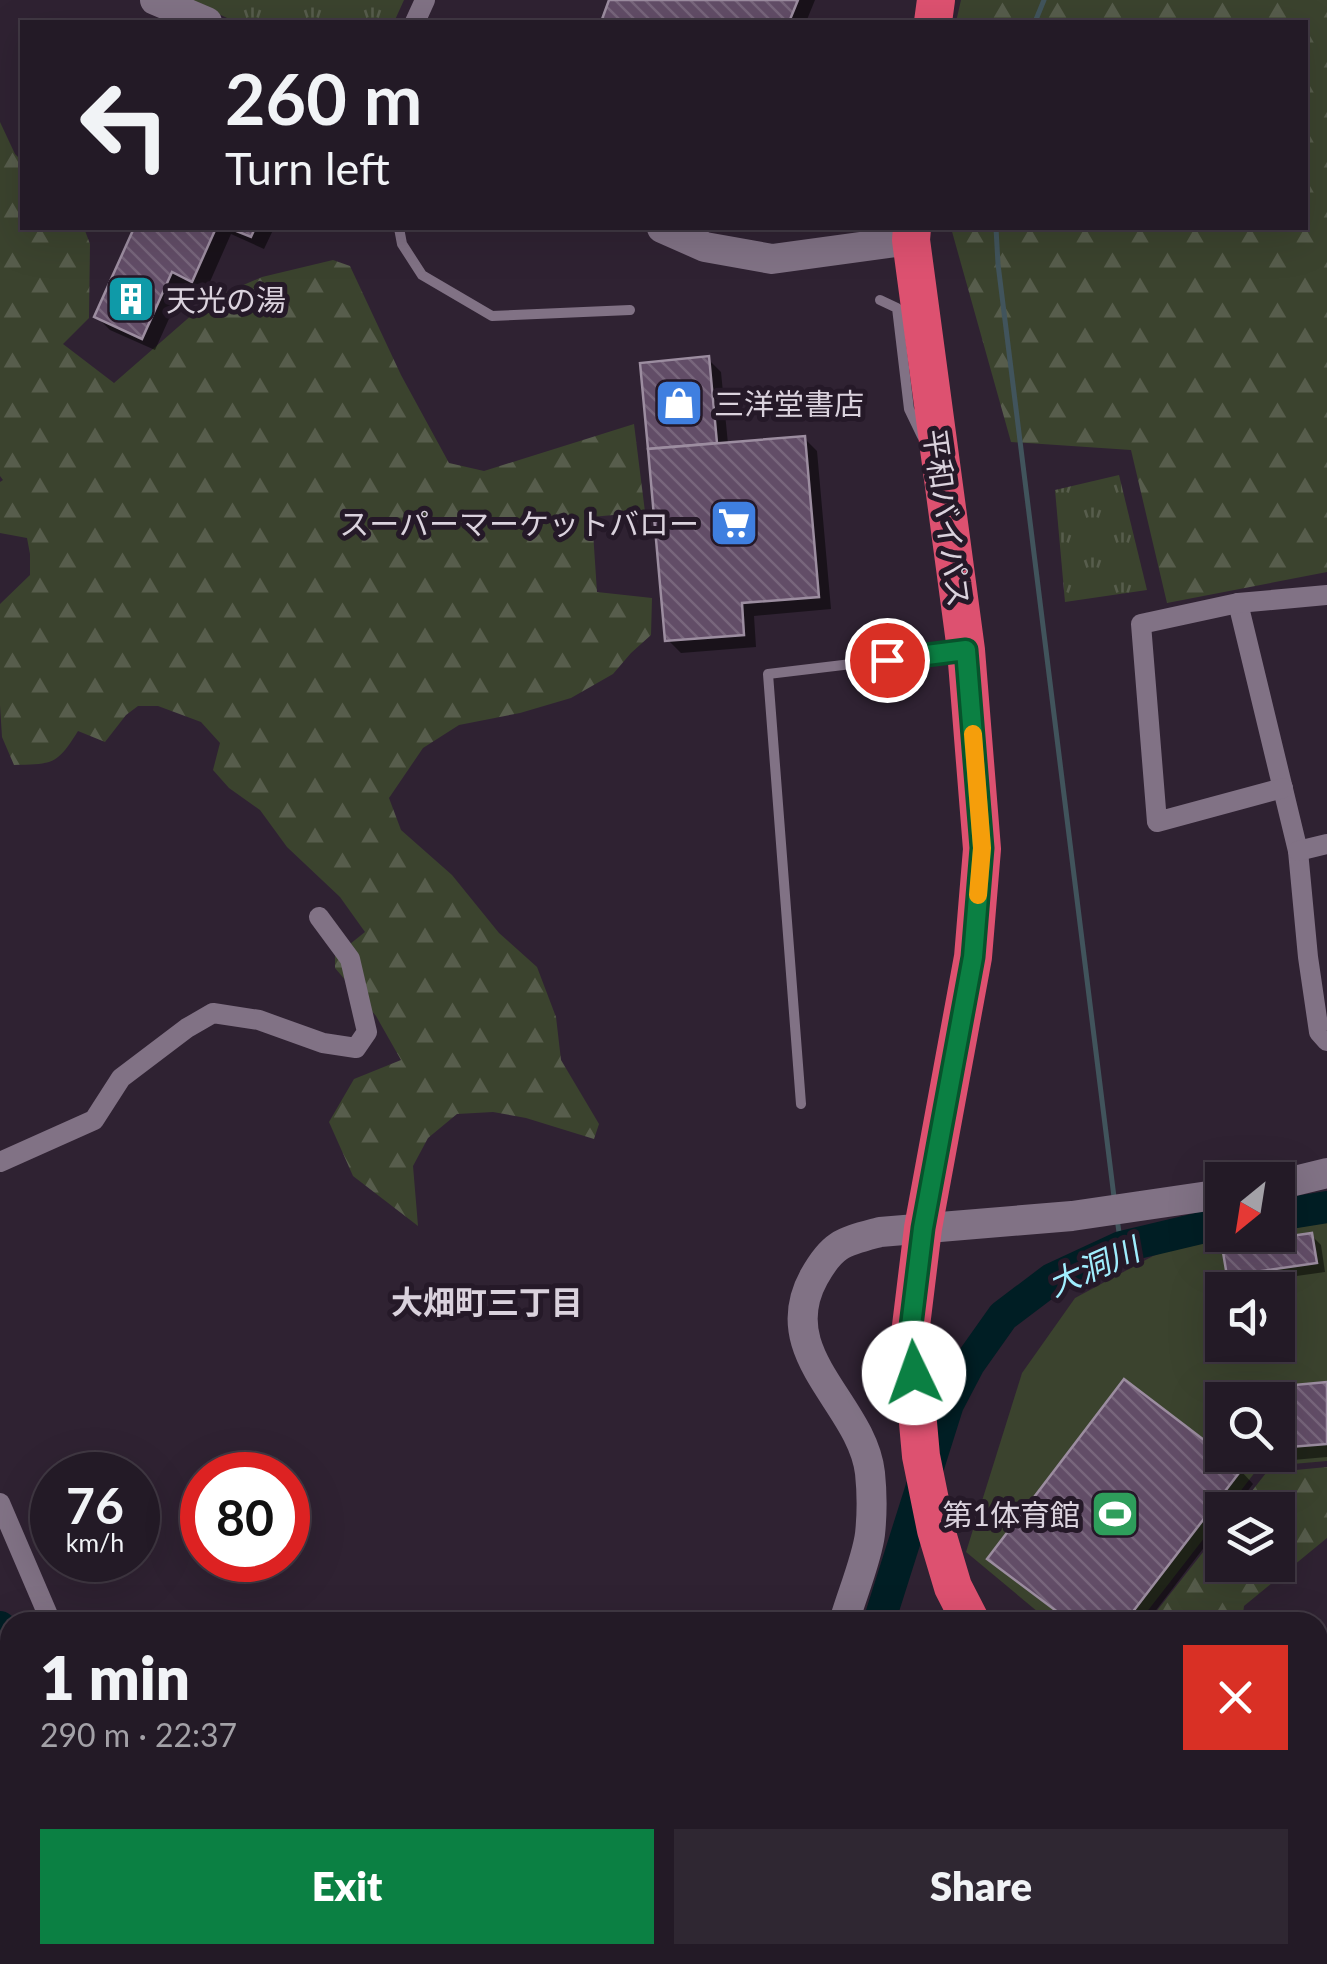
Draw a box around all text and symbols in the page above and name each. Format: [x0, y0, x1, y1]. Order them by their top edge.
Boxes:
text: 260 m [225, 56, 422, 140]
icon: left [60, 60, 190, 190]
text: Turn left [225, 141, 390, 195]
building icon: 天光の湯 [105, 273, 157, 325]
place label: 天光の湯 [166, 281, 286, 317]
shop icon: 三洋堂書店 [653, 377, 705, 429]
place label: 三洋堂書店 [714, 385, 864, 421]
street label: 平和バイパス [918, 427, 978, 609]
supermarket icon: スーパーマーケットバロー [708, 497, 760, 549]
place label: スーパーマーケットバロー [339, 505, 699, 541]
pin [845, 618, 930, 703]
icon: arrive [860, 633, 915, 688]
north arrow [1205, 1162, 1295, 1252]
map controls [1205, 1162, 1295, 1582]
water label: 大洞川 [1041, 1227, 1148, 1303]
button: sound [1205, 1272, 1295, 1362]
district label: 大畑町三丁目 [391, 1282, 583, 1321]
position arrow [862, 1321, 966, 1425]
button: search [1205, 1382, 1295, 1472]
speed limit sign: 80 [180, 1452, 310, 1582]
text: 76 [66, 1475, 124, 1535]
sports icon: 第1体育館 [1089, 1488, 1141, 1540]
button: layers [1205, 1492, 1295, 1582]
place label: 第1体育館 [943, 1496, 1080, 1532]
text: km/h [66, 1527, 124, 1557]
text: 1 min [40, 1641, 190, 1713]
button: close [1183, 1645, 1288, 1750]
text: 290 m · 22:37 [40, 1715, 237, 1754]
button: Exit [40, 1829, 654, 1944]
button: Share [674, 1829, 1288, 1944]

